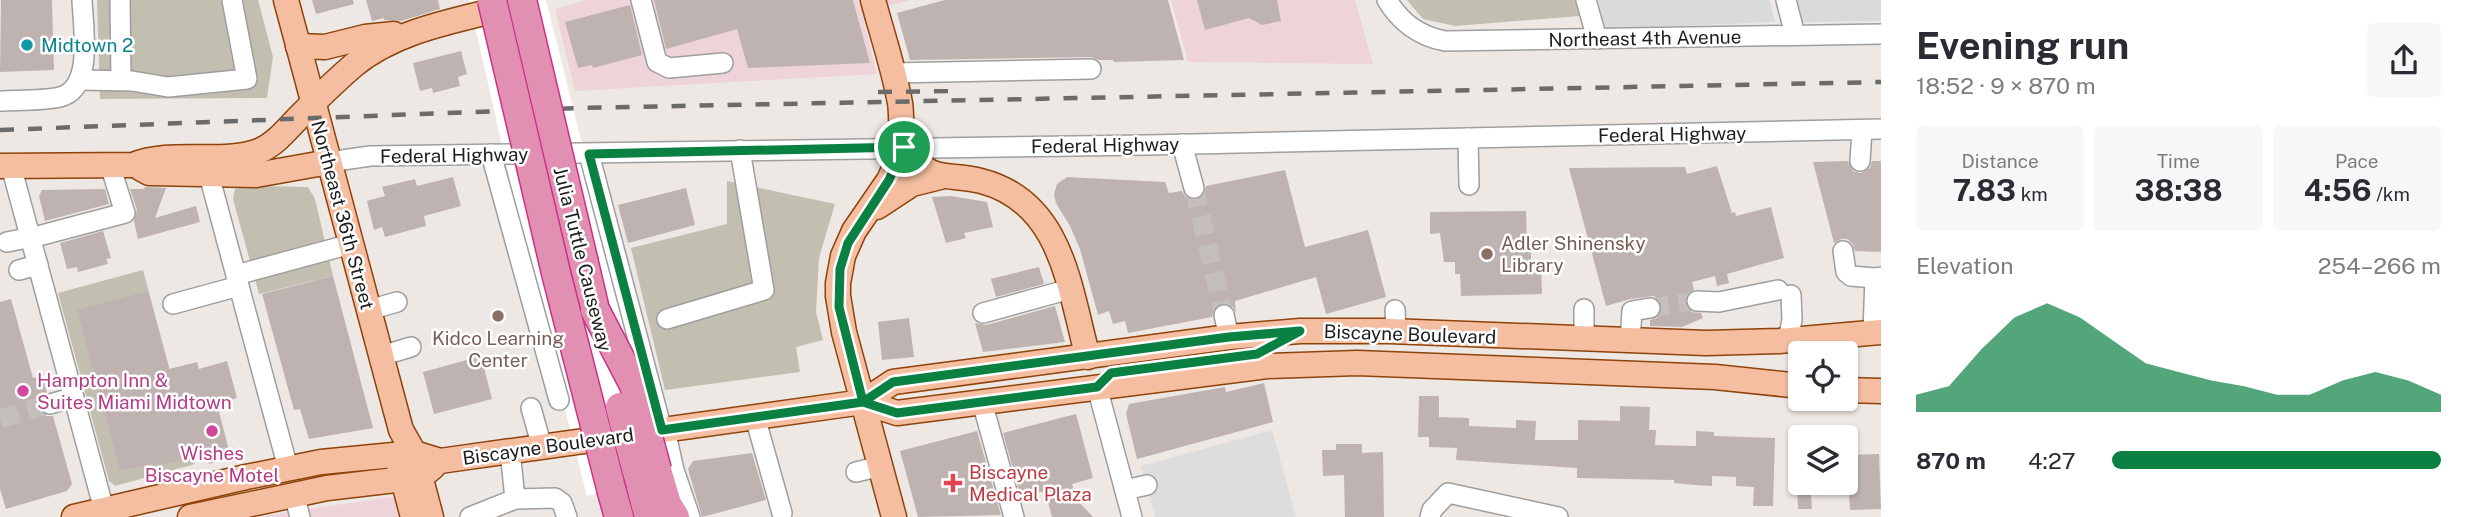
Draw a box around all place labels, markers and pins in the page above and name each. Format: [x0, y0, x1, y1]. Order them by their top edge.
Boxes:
place label: Midtown 2 [41, 34, 133, 56]
marker: Midtown 2 [19, 37, 35, 53]
pin [874, 117, 934, 177]
place label: Adler Shinensky Library [1501, 232, 1646, 276]
marker: Adler Shinensky Library [1479, 246, 1495, 262]
marker: Kidco Learning Center [490, 308, 506, 324]
place label: Kidco Learning Center [432, 327, 564, 371]
place label: Hampton Inn & Suites Miami Midtown [37, 369, 232, 413]
marker: Hampton Inn & Suites Miami Midtown [15, 383, 31, 399]
marker: Wishes Biscayne Motel [204, 423, 220, 439]
place label: Wishes Biscayne Motel [145, 442, 279, 486]
place label: Biscayne Medical Plaza [969, 461, 1092, 505]
marker: Biscayne Medical Plaza [943, 473, 963, 493]

